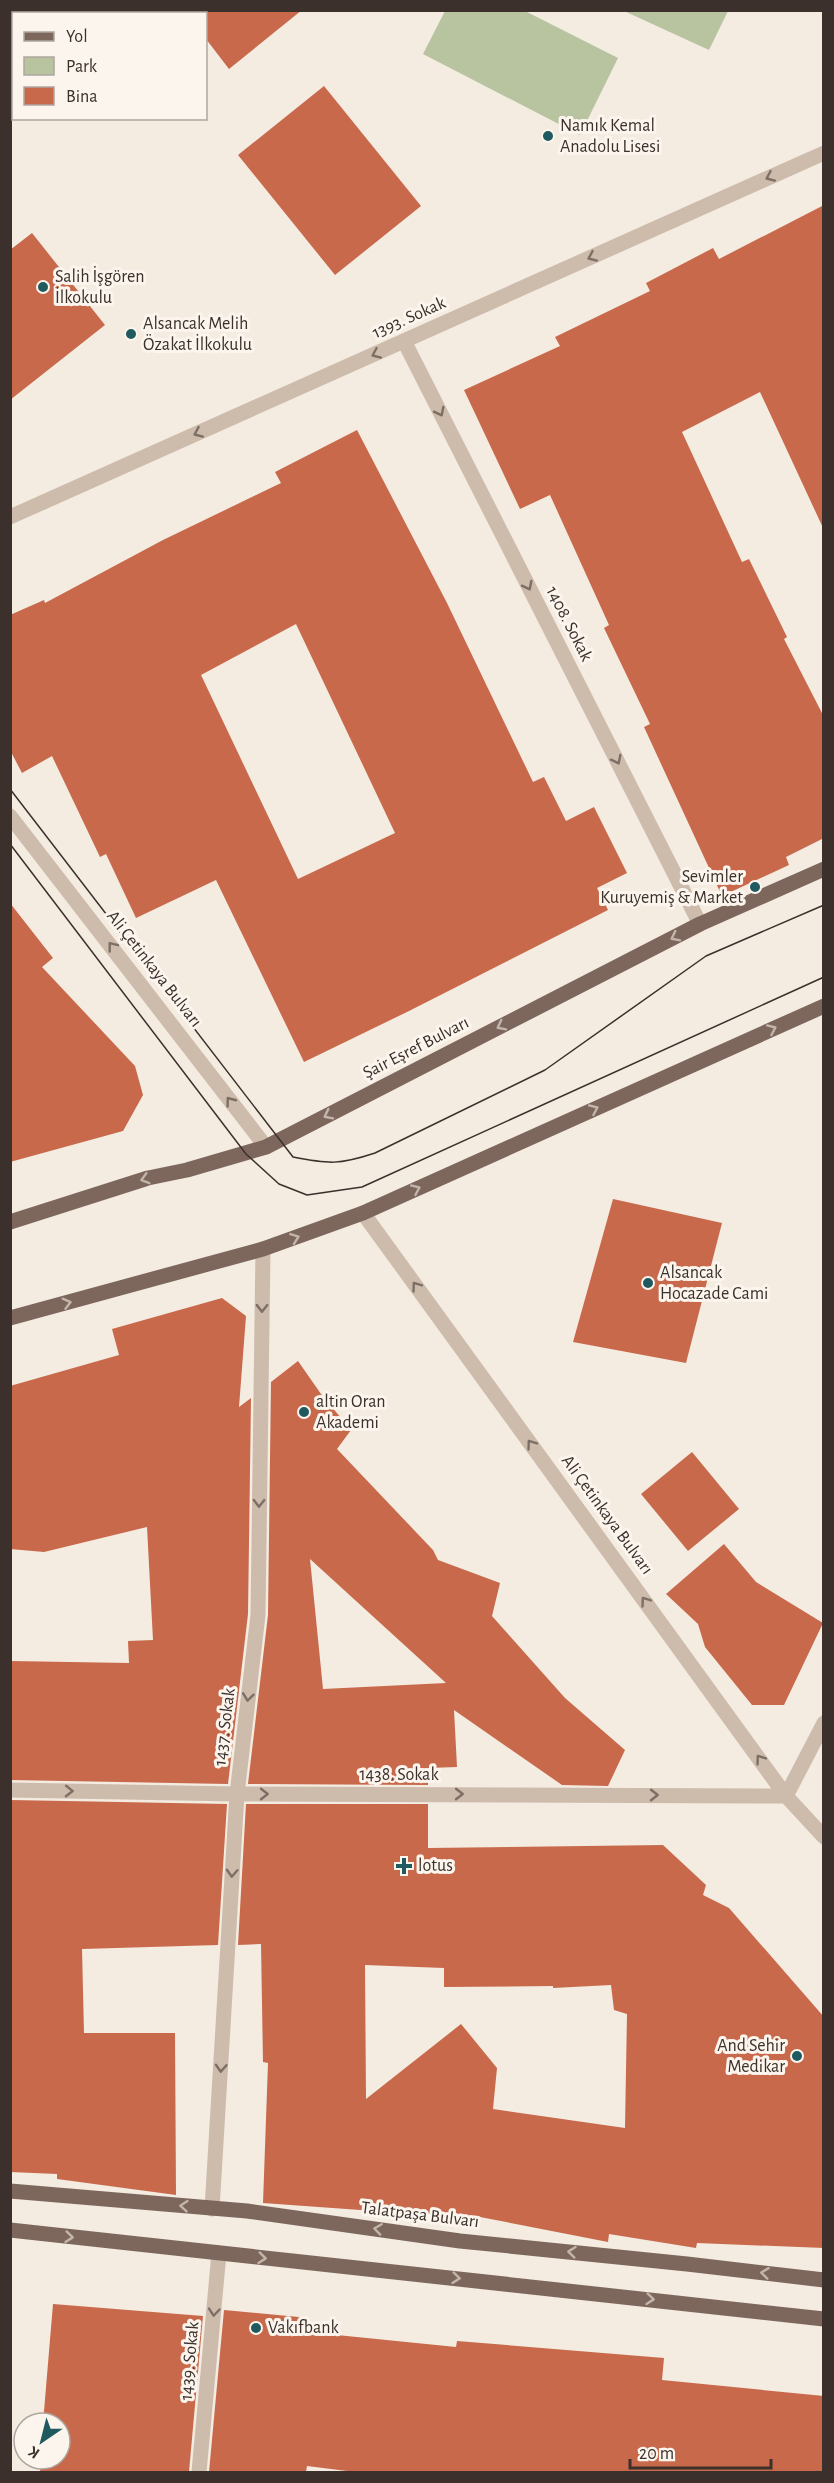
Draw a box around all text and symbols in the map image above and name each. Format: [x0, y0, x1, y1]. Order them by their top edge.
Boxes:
legend [12, 12, 207, 120]
text: Yol [66, 28, 88, 46]
text: Park [66, 58, 98, 76]
text: Bina [66, 88, 98, 106]
place label: Namık Kemal Anadolu Lisesi [560, 117, 660, 156]
marker: Namık Kemal Anadolu Lisesi [541, 129, 555, 143]
one-way arrow [766, 170, 777, 182]
one-way arrow [588, 249, 599, 261]
place label: Salih İşgören İlkokulu [55, 266, 145, 307]
marker: Salih İşgören İlkokulu [36, 280, 50, 294]
street label: 1393. Sokak [370, 294, 449, 342]
place label: Alsancak Melih Özakat İlkokulu [143, 315, 252, 354]
marker: Alsancak Melih Özakat İlkokulu [124, 327, 138, 341]
one-way arrow [371, 346, 382, 358]
one-way arrow [433, 406, 444, 416]
one-way arrow [193, 426, 204, 438]
one-way arrow [521, 580, 533, 591]
street label: 1408. Sokak [543, 584, 596, 665]
one-way arrow [609, 754, 621, 765]
place label: Sevimler Kuruyemiş & Market [600, 868, 743, 907]
marker: Sevimler Kuruyemiş & Market [748, 880, 762, 894]
street label: Ali Çetinkaya Bulvarı [103, 907, 205, 1031]
one-way arrow [670, 929, 681, 941]
one-way arrow [109, 941, 120, 952]
street label: Şair Eşref Bulvarı [360, 1014, 472, 1082]
one-way arrow [497, 1019, 508, 1030]
one-way arrow [765, 1024, 776, 1036]
one-way arrow [227, 1096, 238, 1107]
one-way arrow [588, 1104, 599, 1116]
one-way arrow [323, 1108, 334, 1120]
one-way arrow [140, 1172, 151, 1184]
one-way arrow [410, 1185, 421, 1197]
one-way arrow [289, 1232, 300, 1245]
place label: Alsancak Hocazade Cami [660, 1264, 768, 1303]
marker: Alsancak Hocazade Cami [641, 1276, 655, 1290]
one-way arrow [412, 1282, 423, 1293]
one-way arrow [62, 1297, 72, 1310]
one-way arrow [256, 1303, 268, 1312]
place label: altin Oran Akademi [316, 1393, 386, 1432]
marker: altin Oran Akademi [297, 1405, 311, 1419]
one-way arrow [527, 1439, 538, 1450]
street label: Ali Çetinkaya Bulvarı [558, 1452, 656, 1578]
one-way arrow [253, 1498, 266, 1507]
one-way arrow [642, 1597, 653, 1608]
street label: 1437. Sokak [211, 1686, 239, 1767]
one-way arrow [242, 1693, 255, 1702]
one-way arrow [756, 1755, 767, 1766]
street label: 1438. Sokak [359, 1766, 439, 1784]
one-way arrow [64, 1785, 73, 1797]
one-way arrow [259, 1788, 268, 1800]
one-way arrow [454, 1788, 463, 1801]
one-way arrow [649, 1789, 658, 1801]
marker: lotus [395, 1857, 413, 1875]
place label: lotus [418, 1857, 453, 1875]
one-way arrow [226, 1869, 239, 1878]
place label: And Sehir Medikar [717, 2037, 785, 2076]
marker: And Sehir Medikar [790, 2049, 804, 2063]
one-way arrow [214, 2063, 227, 2072]
street label: Talatpaşa Bulvarı [360, 2199, 480, 2231]
one-way arrow [180, 2200, 189, 2213]
one-way arrow [373, 2224, 383, 2236]
one-way arrow [64, 2230, 73, 2242]
one-way arrow [567, 2246, 576, 2259]
one-way arrow [258, 2251, 267, 2264]
one-way arrow [761, 2268, 770, 2280]
one-way arrow [452, 2271, 461, 2284]
one-way arrow [646, 2292, 655, 2305]
one-way arrow [208, 2307, 221, 2316]
place label: Vakıfbank [268, 2319, 340, 2337]
street label: 1439. Sokak [178, 2320, 202, 2401]
marker: Vakıfbank [249, 2321, 263, 2335]
north arrow [12, 2411, 72, 2471]
scale bar [630, 2432, 771, 2470]
text: K [25, 2443, 42, 2462]
text: 20 m [639, 2445, 674, 2463]

